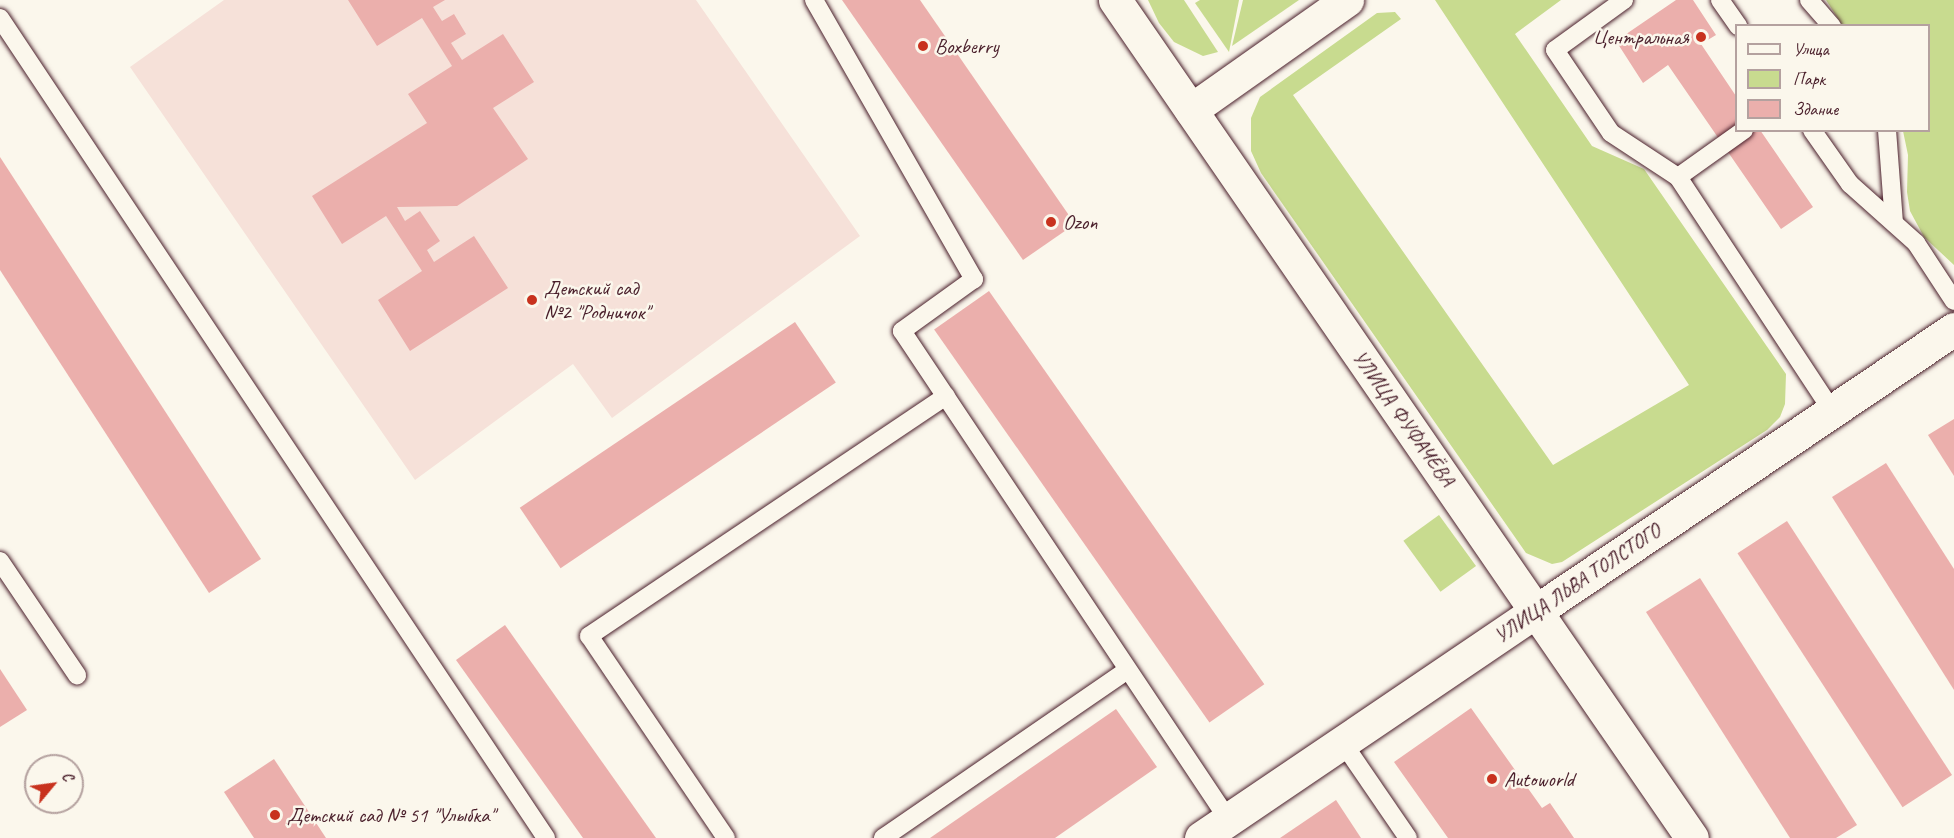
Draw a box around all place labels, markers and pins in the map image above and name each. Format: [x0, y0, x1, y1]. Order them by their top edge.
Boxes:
place label: Центральная [1593, 24, 1689, 50]
marker: Центральная [1694, 30, 1708, 44]
place label: Boxberry [935, 33, 999, 59]
marker: Boxberry [916, 39, 930, 53]
place label: Ozon [1063, 209, 1098, 235]
marker: Ozon [1044, 215, 1058, 229]
place label: Детский сад №2 "Родничок" [544, 275, 649, 325]
marker: Детский сад №2 "Родничок" [525, 293, 539, 307]
place label: Autoworld [1504, 766, 1574, 792]
marker: Autoworld [1485, 772, 1499, 786]
place label: Детский сад № 51 "Улыбка" [287, 802, 494, 828]
marker: Детский сад № 51 "Улыбка" [268, 808, 282, 822]

